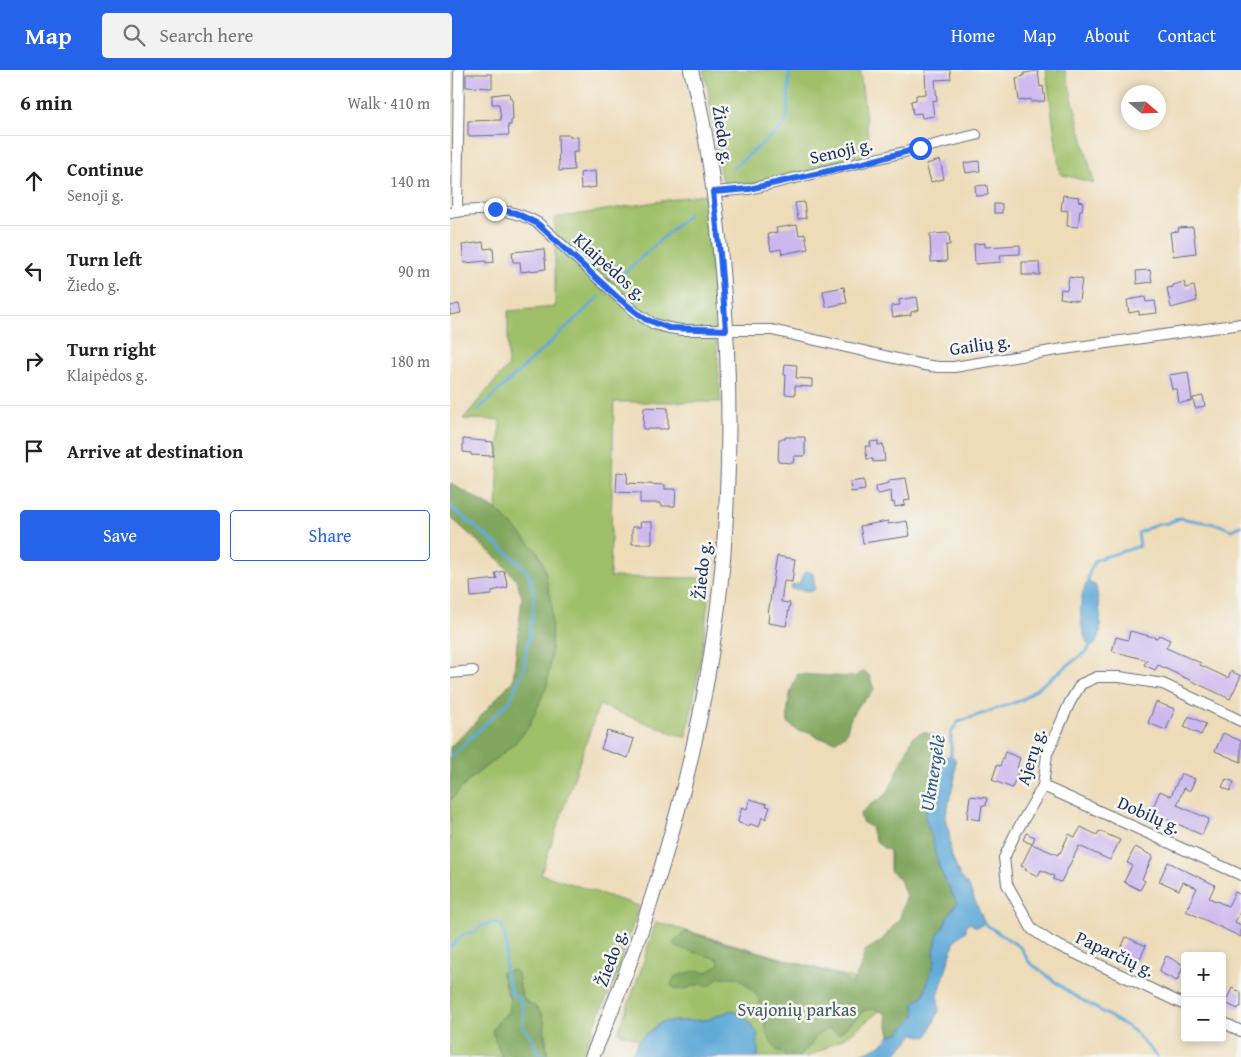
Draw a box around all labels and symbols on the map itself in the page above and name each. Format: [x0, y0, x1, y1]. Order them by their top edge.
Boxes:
north arrow [1121, 85, 1166, 130]
street label: Žiedo g. [706, 104, 741, 166]
street label: Senoji g. [807, 130, 875, 171]
route start [909, 137, 932, 160]
route end [484, 198, 507, 221]
street label: Klaipėdos g. [568, 226, 653, 307]
street label: Gailių g. [948, 327, 1012, 362]
street label: Žiedo g. [685, 539, 718, 601]
street label: Ajerų g. [1009, 725, 1052, 789]
water label: Ukmergėlė [912, 732, 952, 813]
street label: Dobilų g. [1113, 789, 1185, 840]
street label: Paparčių g. [1071, 924, 1159, 984]
street label: Žiedo g. [588, 925, 633, 990]
park label: Svajonių parkas [737, 996, 857, 1023]

